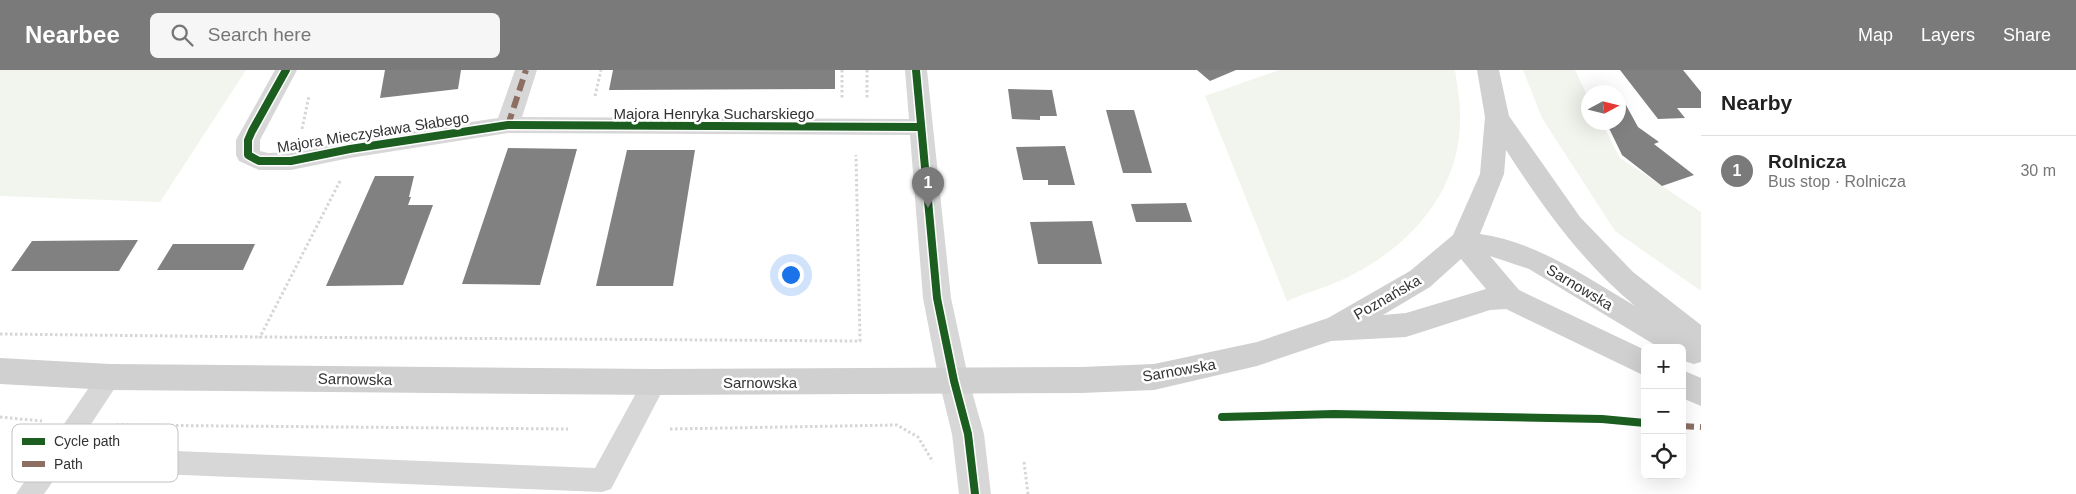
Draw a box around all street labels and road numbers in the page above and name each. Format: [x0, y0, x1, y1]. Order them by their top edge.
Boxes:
street label: Majora Henryka Sucharskiego [614, 105, 814, 122]
street label: Majora Mieczysława Słabego [276, 108, 470, 156]
street label: Sarnowska [1544, 261, 1617, 314]
street label: Poznańska [1351, 271, 1424, 323]
street label: Sarnowska [1141, 355, 1218, 385]
street label: Sarnowska [318, 370, 393, 388]
street label: Sarnowska [723, 374, 798, 391]

